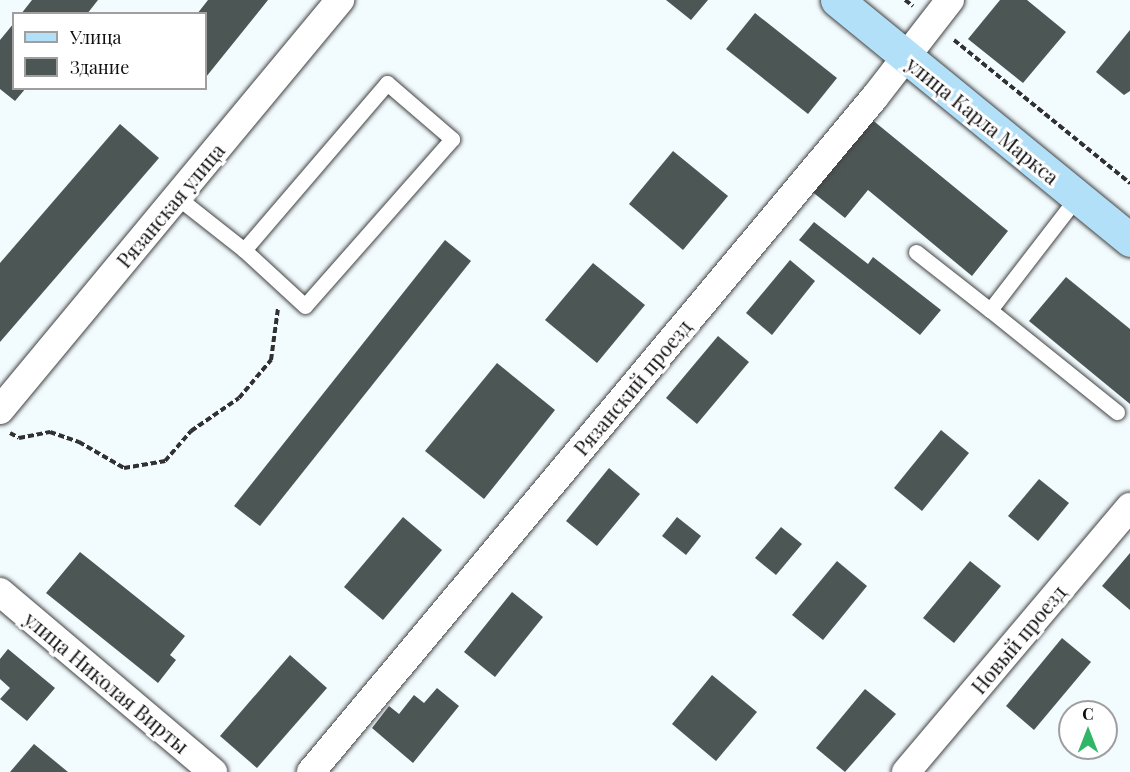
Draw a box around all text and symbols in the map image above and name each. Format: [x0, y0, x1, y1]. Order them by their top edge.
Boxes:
legend [12, 12, 207, 90]
text: Улица [70, 25, 121, 49]
street label: улица Карла Маркса [902, 51, 1064, 189]
text: Здание [70, 55, 129, 79]
street label: Рязанская улица [111, 138, 229, 272]
street label: Рязанский проезд [568, 314, 696, 460]
street label: Новый проезд [966, 580, 1070, 698]
street label: улица Николая Вирты [20, 606, 194, 758]
north arrow [1058, 700, 1118, 760]
text: С [1082, 703, 1094, 724]

